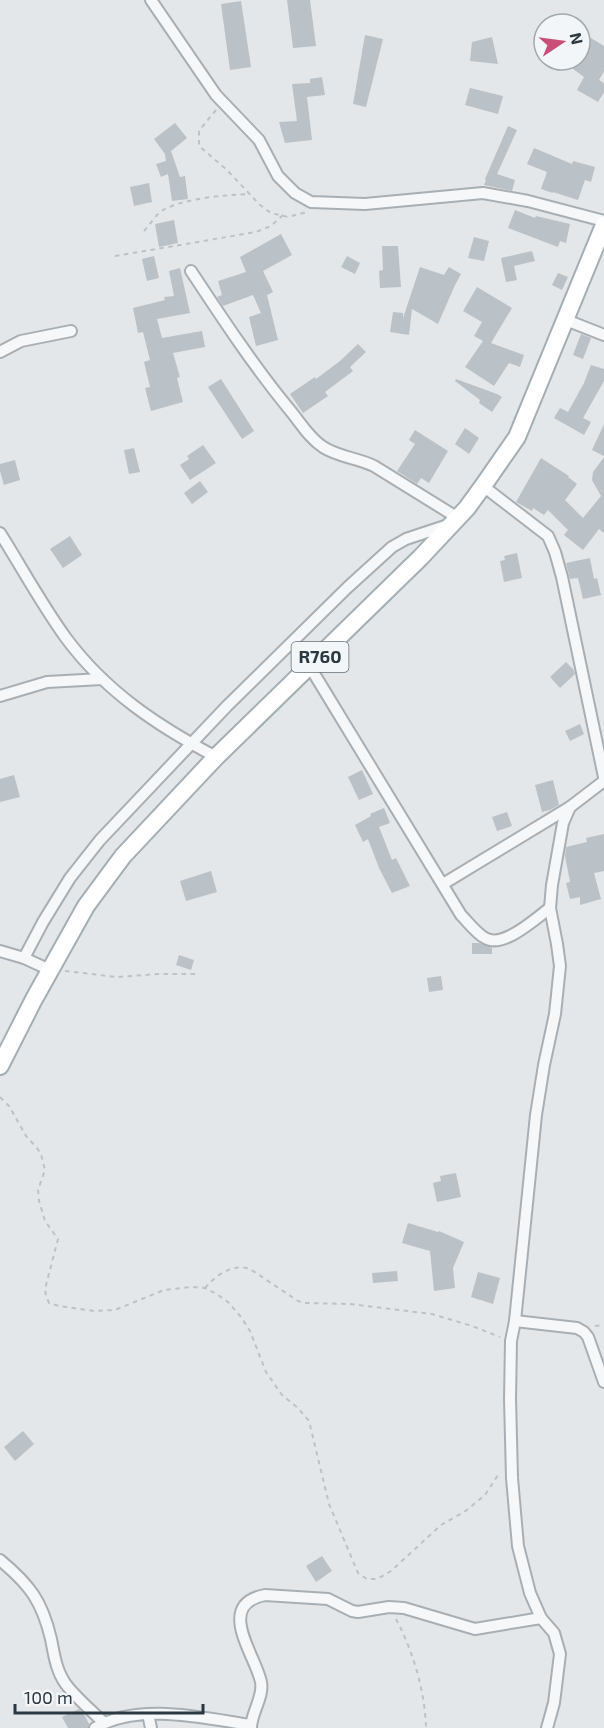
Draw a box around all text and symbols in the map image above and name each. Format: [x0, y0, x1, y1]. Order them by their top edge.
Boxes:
north arrow [532, 12, 592, 72]
text: N [567, 31, 588, 46]
road number: R760 [292, 642, 348, 672]
scale bar [15, 1677, 202, 1715]
text: 100 m [24, 1686, 73, 1708]

